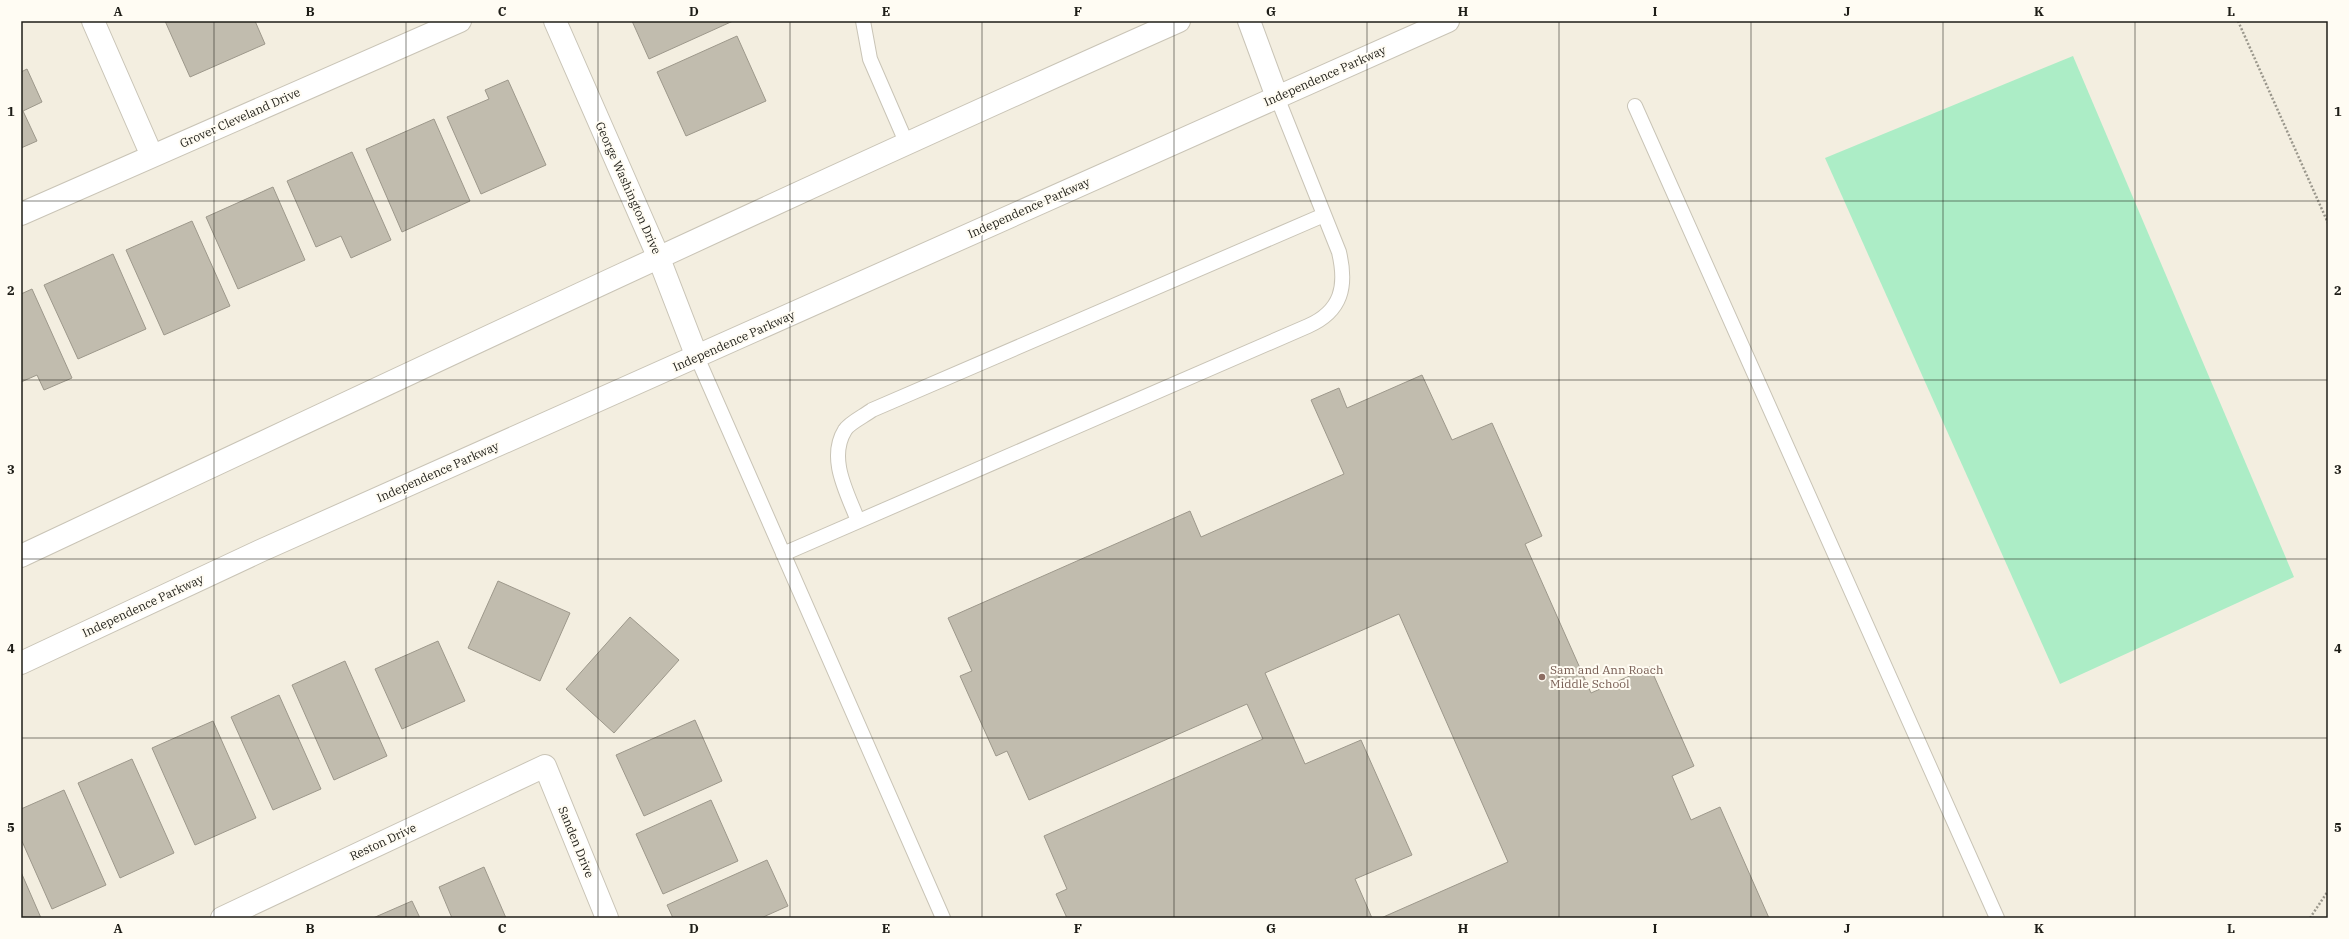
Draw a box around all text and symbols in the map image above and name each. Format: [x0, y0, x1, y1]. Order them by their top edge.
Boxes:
text: A [113, 3, 123, 20]
text: B [305, 3, 315, 20]
text: C [498, 3, 507, 20]
text: D [689, 3, 699, 20]
text: E [882, 3, 890, 20]
text: F [1074, 3, 1082, 20]
text: G [1266, 3, 1276, 20]
text: H [1458, 3, 1469, 20]
text: I [1653, 3, 1658, 20]
text: J [1844, 3, 1851, 20]
text: K [2034, 3, 2044, 20]
text: L [2227, 3, 2235, 20]
street label: Independence Parkway [1261, 42, 1389, 109]
street label: Grover Cleveland Drive [177, 84, 302, 151]
text: 1 [7, 103, 15, 120]
text: 1 [2334, 103, 2342, 120]
street label: George Washington Drive [592, 119, 664, 256]
street label: Independence Parkway [965, 174, 1093, 241]
text: 2 [7, 282, 15, 299]
text: 2 [2334, 282, 2342, 299]
street label: Independence Parkway [670, 307, 798, 374]
street label: Independence Parkway [374, 438, 502, 505]
text: 3 [7, 461, 15, 478]
text: 3 [2334, 461, 2342, 478]
street label: Independence Parkway [80, 571, 206, 640]
text: 4 [7, 640, 15, 657]
text: 4 [2334, 640, 2342, 657]
place label: Sam and Ann Roach Middle School [1550, 662, 1664, 691]
marker: Sam and Ann Roach Middle School [1537, 672, 1547, 682]
street label: Sanden Drive [555, 804, 598, 880]
text: 5 [7, 819, 15, 836]
text: 5 [2334, 819, 2342, 836]
street label: Reston Drive [347, 820, 419, 864]
text: A [113, 920, 123, 937]
text: B [305, 920, 315, 937]
text: C [498, 920, 507, 937]
text: D [689, 920, 699, 937]
text: E [882, 920, 890, 937]
text: F [1074, 920, 1082, 937]
text: G [1266, 920, 1276, 937]
text: H [1458, 920, 1469, 937]
text: I [1653, 920, 1658, 937]
text: J [1844, 920, 1851, 937]
text: K [2034, 920, 2044, 937]
text: L [2227, 920, 2235, 937]

